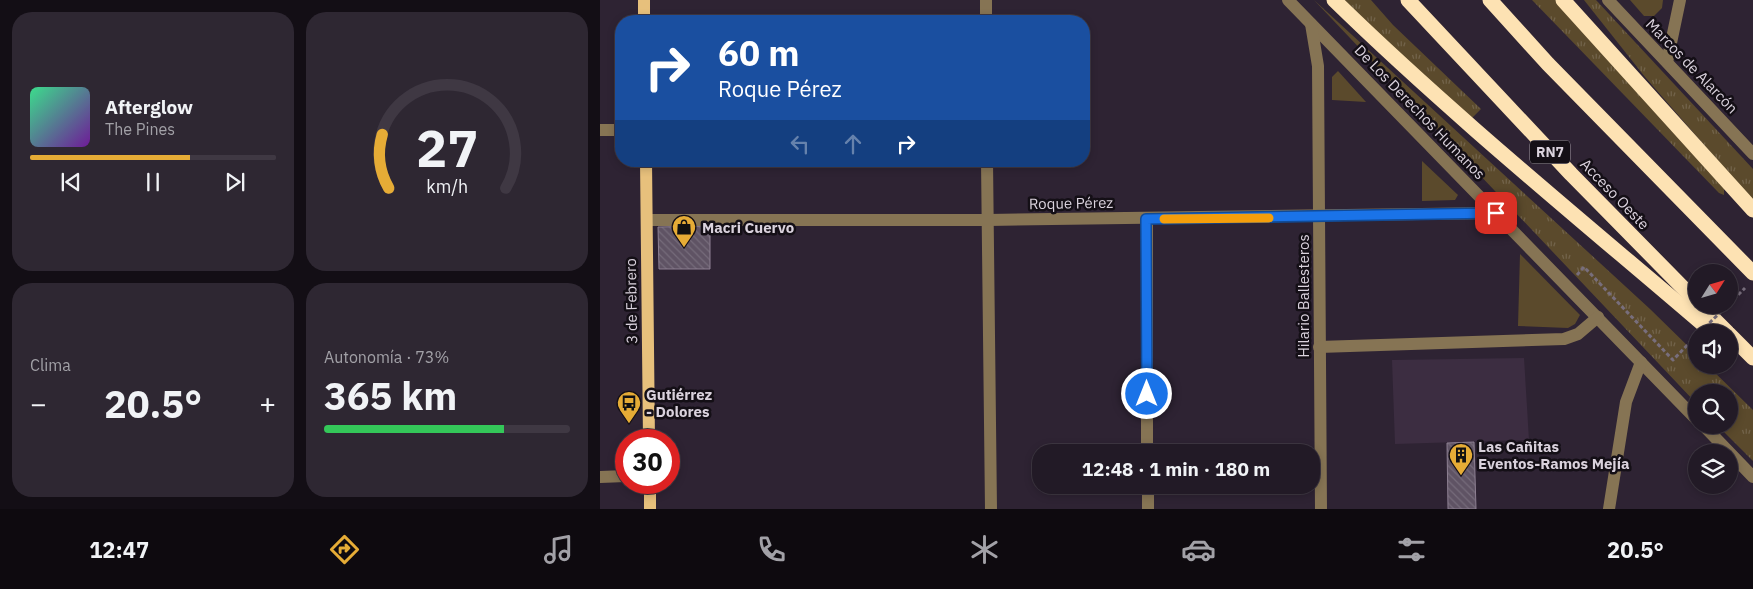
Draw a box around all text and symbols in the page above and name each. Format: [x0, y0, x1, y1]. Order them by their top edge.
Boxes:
street label: Marcos de Alarcón [1642, 15, 1742, 117]
text: 60 m [718, 30, 800, 76]
icon: right [635, 35, 700, 100]
street label: De Los Derechos Humanos [1351, 41, 1489, 183]
text: Roque Pérez [718, 74, 842, 103]
text: Afterglow [105, 95, 193, 119]
text: 27 [416, 114, 478, 181]
text: The Pines [105, 119, 175, 139]
icon: left [786, 130, 814, 158]
icon: ahead [839, 130, 867, 158]
icon: right [892, 130, 920, 158]
road number: RN7 [1530, 140, 1570, 163]
street label: Acceso Oeste [1576, 154, 1654, 234]
icon: previous [57, 168, 85, 196]
icon: pause [139, 168, 167, 196]
icon: next [221, 168, 249, 196]
text: km/h [426, 175, 468, 198]
pin [1475, 192, 1517, 234]
street label: Roque Pérez [1029, 193, 1113, 213]
icon: arrive [1482, 199, 1510, 227]
shop icon: Macri Cuervo [671, 214, 697, 248]
place label: Macri Cuervo [702, 218, 794, 237]
street label: Hilario Ballesteros [1294, 234, 1313, 358]
street label: 3 de Febrero [621, 258, 641, 344]
north arrow [1688, 264, 1738, 314]
map controls [1688, 264, 1738, 494]
button: sound [1688, 324, 1738, 374]
text: Autonomía · 73% [324, 347, 449, 367]
text: Clima [30, 355, 71, 375]
position arrow [1120, 367, 1172, 419]
text: 365 km [324, 371, 457, 420]
text: 20.5° [104, 379, 202, 428]
button: search [1688, 384, 1738, 434]
text: − [30, 385, 47, 422]
text: + [259, 385, 276, 422]
place label: Gutiérrez - Dolores [646, 385, 713, 421]
bus stop icon: Gutiérrez - Dolores [616, 390, 642, 424]
speed limit sign: 30 [615, 429, 680, 494]
place label: Las Cañitas Eventos-Ramos Mejía [1478, 437, 1630, 473]
building icon: Las Cañitas Eventos-Ramos Mejía [1448, 442, 1474, 476]
button: layers [1688, 444, 1738, 494]
text: 12:48 · 1 min · 180 m [1082, 457, 1270, 481]
icon: directions [327, 532, 362, 567]
icon: music [541, 532, 576, 567]
icon: phone [754, 532, 789, 567]
icon: climate [967, 532, 1002, 567]
icon: car [1181, 532, 1216, 567]
icon: filters [1394, 532, 1429, 567]
text: 12:47 [89, 535, 149, 564]
text: 20.5° [1607, 535, 1664, 564]

